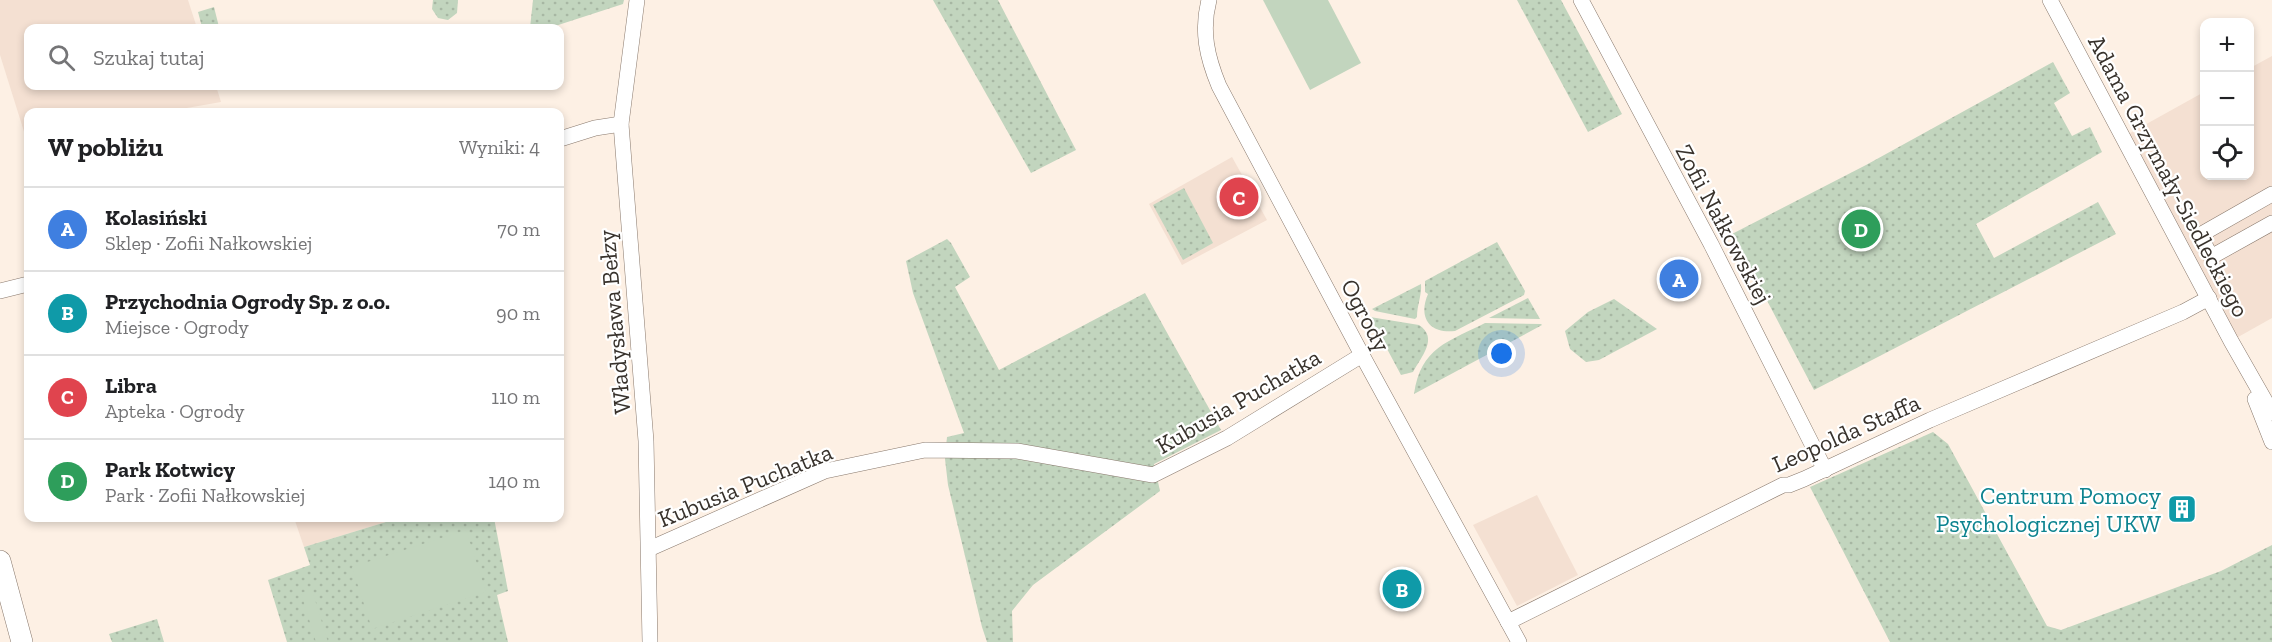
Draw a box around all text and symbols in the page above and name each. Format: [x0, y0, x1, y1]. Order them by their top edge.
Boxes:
map controls [2200, 18, 2254, 180]
button: + [2200, 18, 2254, 72]
search box [24, 24, 564, 90]
street label: Adama Grzymały-Siedleckiego [2082, 30, 2256, 322]
icon: search [45, 41, 78, 74]
text: Szukaj tutaj [93, 44, 205, 71]
button: − [2200, 72, 2254, 126]
button: locate [2200, 126, 2254, 180]
text: W pobliżu [48, 131, 163, 163]
text: Wyniki: 4 [459, 135, 540, 159]
street label: Zofii Nałkowskiej [1670, 139, 1778, 309]
pin: C [1220, 174, 1258, 220]
text: Kolasiński [105, 204, 207, 231]
pin: D [1842, 206, 1880, 252]
text: A [61, 217, 74, 241]
text: 70 m [497, 217, 540, 241]
street label: Władysława Bełzy [591, 228, 636, 415]
text: Sklep · Zofii Nałkowskiej [105, 231, 312, 255]
pin: A [1660, 256, 1698, 302]
street label: Ogrody [1335, 274, 1398, 357]
text: Przychodnia Ogrody Sp. z o.o. [105, 288, 390, 315]
text: B [61, 301, 74, 325]
text: 90 m [496, 301, 540, 325]
text: Miejsce · Ogrody [105, 315, 249, 339]
your location [1487, 339, 1516, 368]
street label: Kubusia Puchatka [1150, 342, 1326, 460]
text: Libra [105, 372, 157, 399]
text: C [61, 385, 74, 409]
text: 110 m [491, 385, 540, 409]
street label: Leopolda Staffa [1768, 387, 1925, 478]
text: Apteka · Ogrody [105, 399, 244, 423]
street label: Kubusia Puchatka [654, 437, 837, 533]
text: Park Kotwicy [105, 456, 235, 483]
text: D [61, 469, 74, 493]
text: 140 m [488, 469, 540, 493]
place label: Centrum Pomocy Psychologicznej UKW [1936, 481, 2162, 538]
text: Park · Zofii Nałkowskiej [105, 483, 305, 507]
building icon: Centrum Pomocy Psychologicznej UKW [2166, 493, 2198, 525]
pin: B [1382, 566, 1422, 612]

